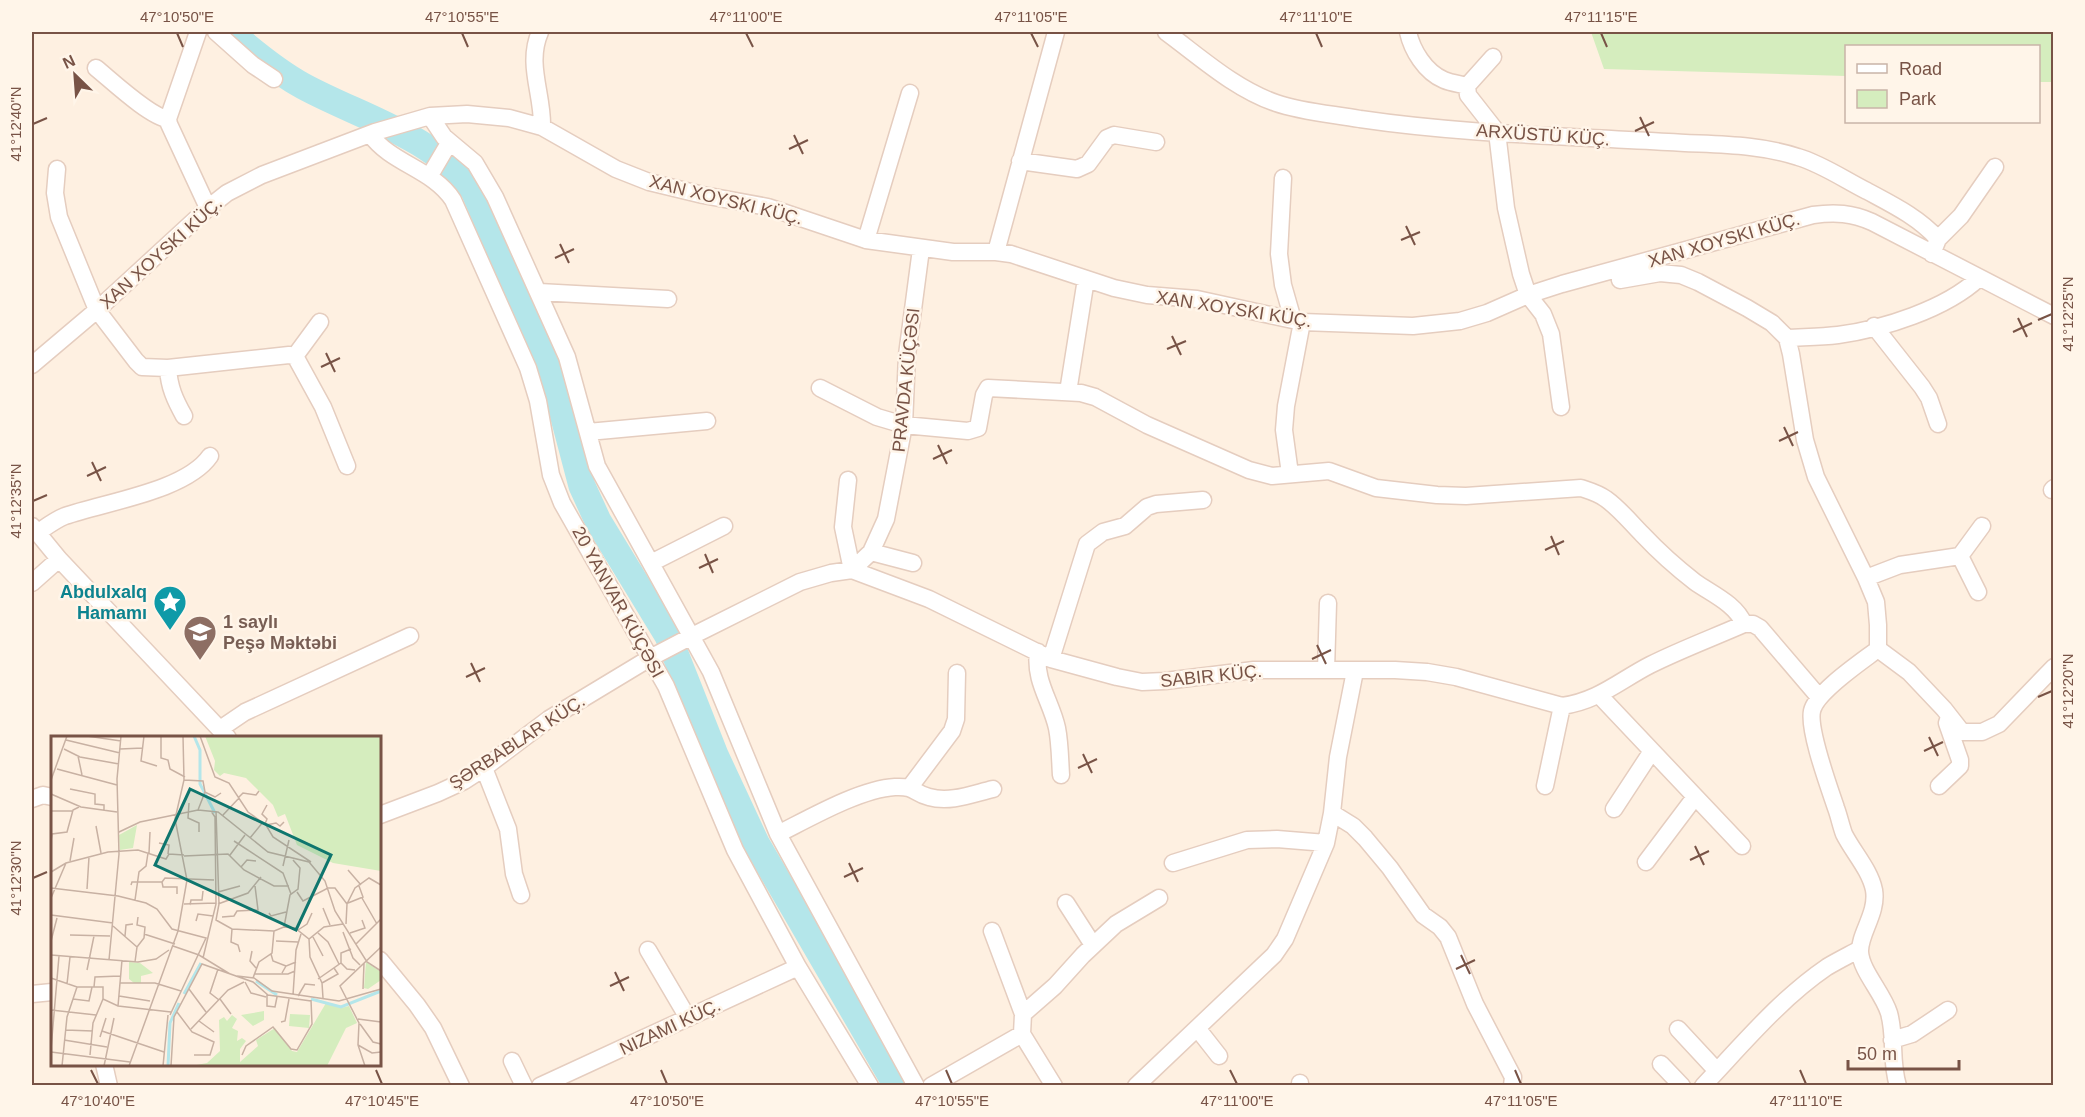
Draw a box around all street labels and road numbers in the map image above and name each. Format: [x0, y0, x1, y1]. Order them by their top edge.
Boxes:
street label: ARXÜSTÜ KÜÇ. [1475, 120, 1611, 150]
street label: XAN XOYSKI KÜÇ. [647, 171, 805, 229]
street label: XAN XOYSKI KÜÇ. [96, 193, 226, 313]
street label: XAN XOYSKI KÜÇ. [1646, 209, 1802, 271]
street label: XAN XOYSKI KÜÇ. [1155, 287, 1313, 331]
street label: PRAVDA KÜÇƏSI [888, 307, 924, 453]
street label: 20 YANVAR KÜÇƏSI [568, 523, 668, 681]
street label: SABIR KÜÇ. [1159, 661, 1263, 691]
street label: ŞƏRBABLAR KÜÇ. [445, 691, 589, 793]
street label: NIZAMI KÜÇ. [616, 995, 724, 1059]

